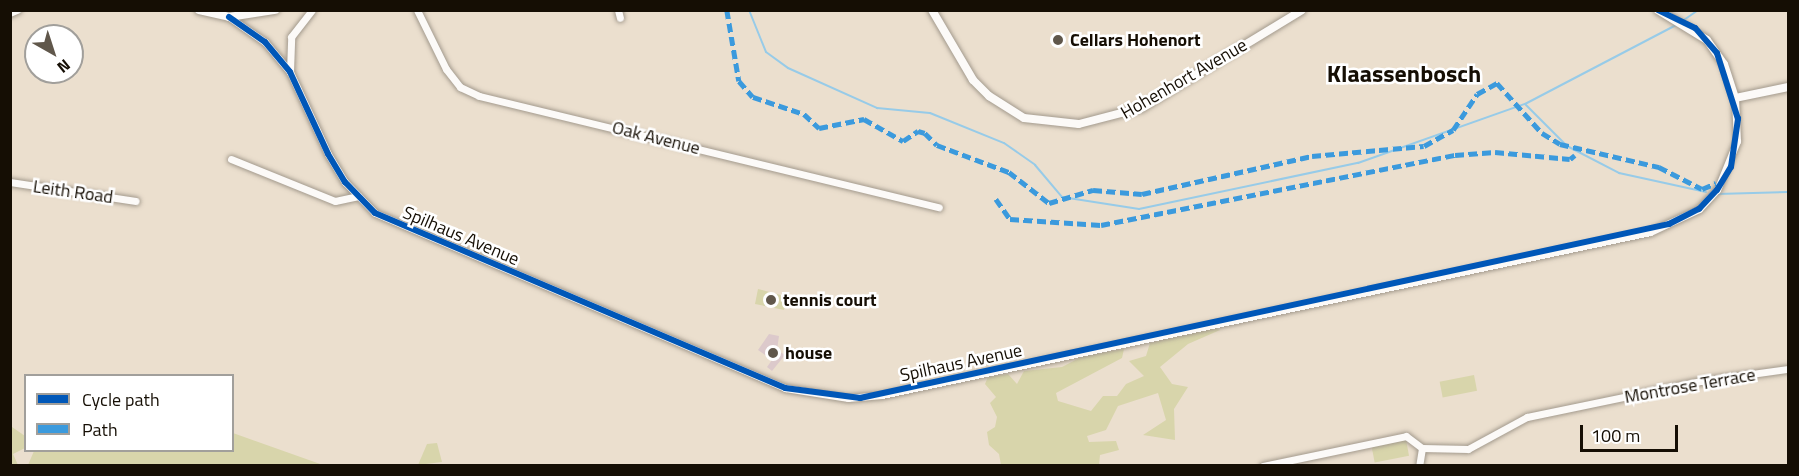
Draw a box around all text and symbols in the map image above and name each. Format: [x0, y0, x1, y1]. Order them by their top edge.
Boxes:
north arrow [24, 24, 84, 84]
place label: Cellars Hohenort [1070, 29, 1200, 51]
marker: Cellars Hohenort [1051, 33, 1065, 47]
street label: Hohenhort Avenue [1117, 34, 1251, 124]
text: N [52, 54, 76, 79]
district label: Klaassenbosch [1327, 60, 1481, 88]
street label: Oak Avenue [610, 117, 702, 159]
street label: Leith Road [32, 176, 114, 208]
street label: Spilhaus Avenue [400, 202, 522, 270]
place label: tennis court [783, 289, 876, 311]
marker: tennis court [764, 293, 778, 307]
street label: Spilhaus Avenue [898, 340, 1024, 386]
place label: house [785, 342, 832, 364]
marker: house [766, 346, 780, 360]
street label: Montrose Terrace [1623, 364, 1757, 408]
legend [24, 374, 234, 452]
text: Cycle path [82, 386, 160, 413]
scale bar [1583, 413, 1680, 451]
text: Path [82, 416, 118, 443]
text: 100 m [1591, 422, 1640, 449]

